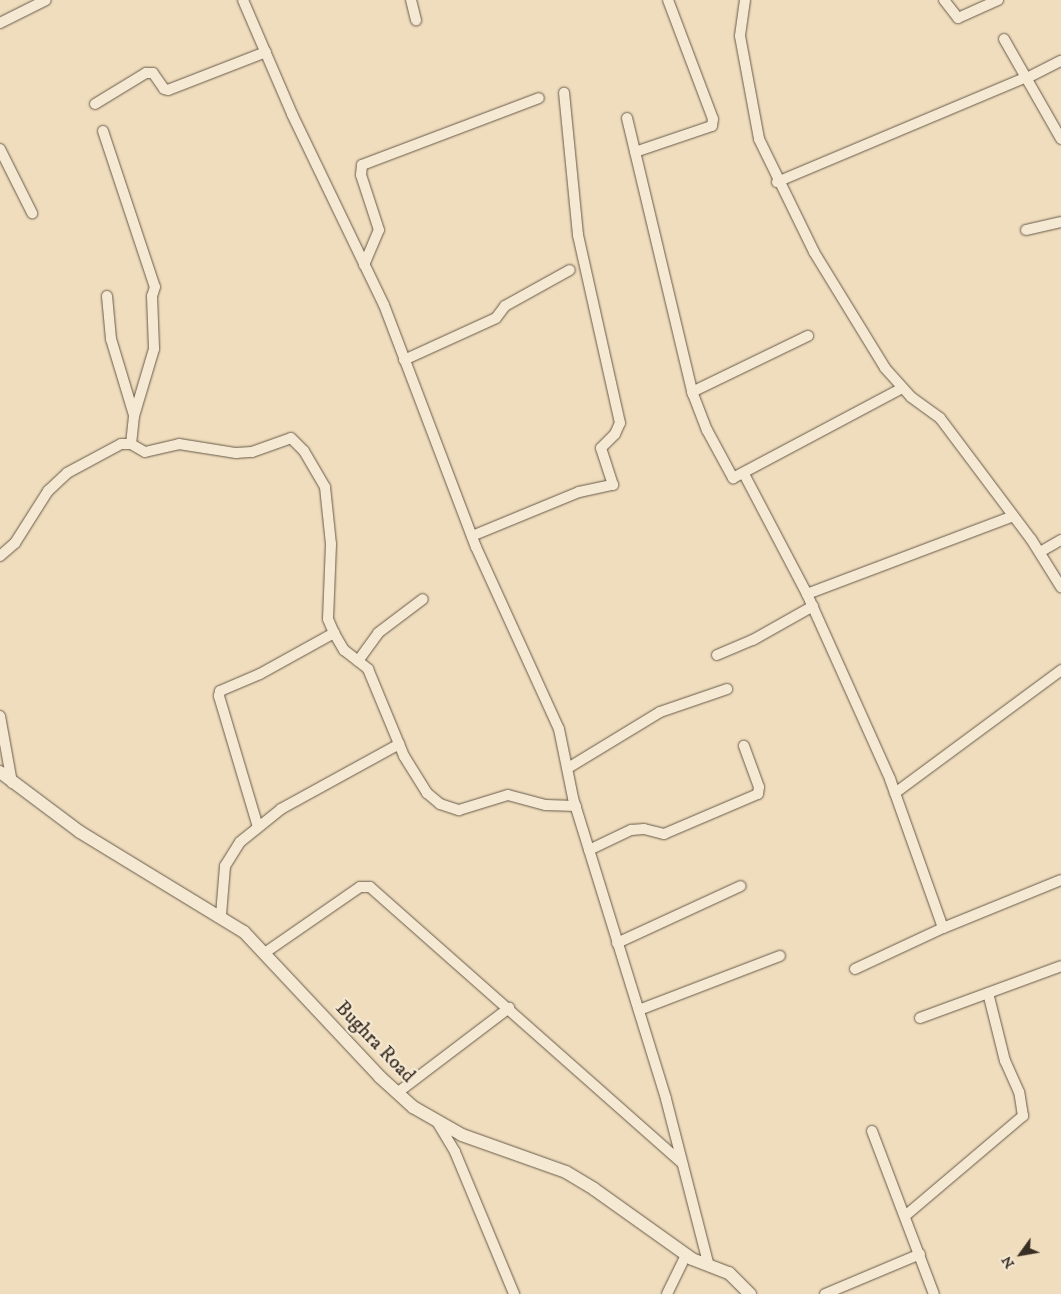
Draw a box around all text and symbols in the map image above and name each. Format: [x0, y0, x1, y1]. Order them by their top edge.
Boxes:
street label: Bughra Road [330, 996, 420, 1088]
north arrow [996, 1229, 1046, 1279]
text: N [998, 1252, 1019, 1272]

